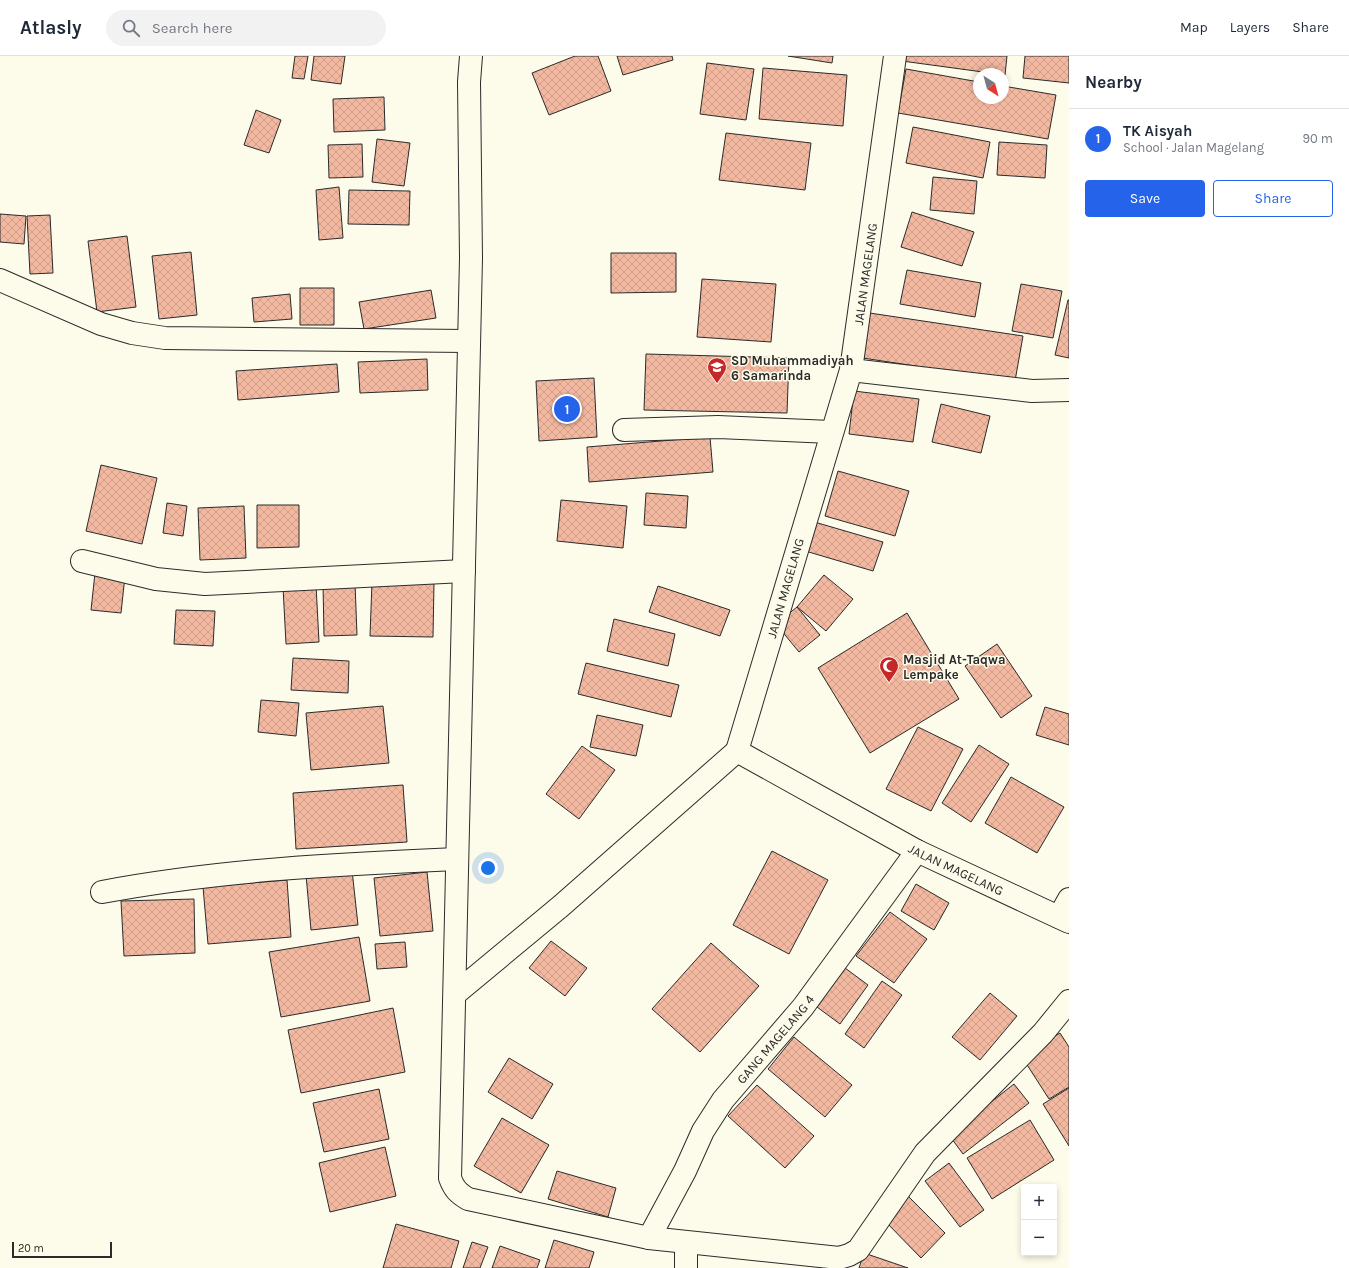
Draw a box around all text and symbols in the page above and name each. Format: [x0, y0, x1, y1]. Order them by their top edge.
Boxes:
search box [106, 10, 386, 46]
text: Atlasly [20, 17, 82, 39]
icon: search [120, 17, 142, 39]
text: Search here [152, 19, 232, 37]
text: Map [1180, 19, 1208, 36]
text: Layers [1230, 19, 1270, 36]
text: Share [1292, 19, 1329, 36]
north arrow [973, 68, 1009, 104]
text: Nearby [1085, 72, 1142, 92]
text: TK Aisyah [1123, 122, 1192, 140]
text: 1 [1096, 131, 1100, 146]
text: 90 m [1302, 131, 1333, 146]
text: School · Jalan Magelang [1123, 140, 1264, 155]
button: Save [1085, 180, 1205, 217]
button: Share [1213, 180, 1333, 217]
street label: JALAN MAGELANG [851, 222, 880, 326]
place label: SD Muhammadiyah 6 Samarinda [731, 353, 854, 383]
school or university icon: SD Muhammadiyah 6 Samarinda [706, 356, 728, 384]
pin: 1 [554, 394, 580, 424]
street label: JALAN MAGELANG [764, 536, 807, 640]
place label: Masjid At-Taqwa Lempake [903, 652, 1006, 682]
mosque icon: Masjid At-Taqwa Lempake [878, 655, 900, 683]
street label: JALAN MAGELANG [906, 841, 1006, 898]
your location [478, 858, 498, 878]
street label: GANG MAGELANG 4 [734, 992, 817, 1087]
map controls [1021, 1184, 1057, 1256]
button: + [1021, 1184, 1057, 1220]
button: − [1021, 1220, 1057, 1256]
scale bar [12, 1240, 112, 1259]
text: 20 m [18, 1242, 44, 1255]

